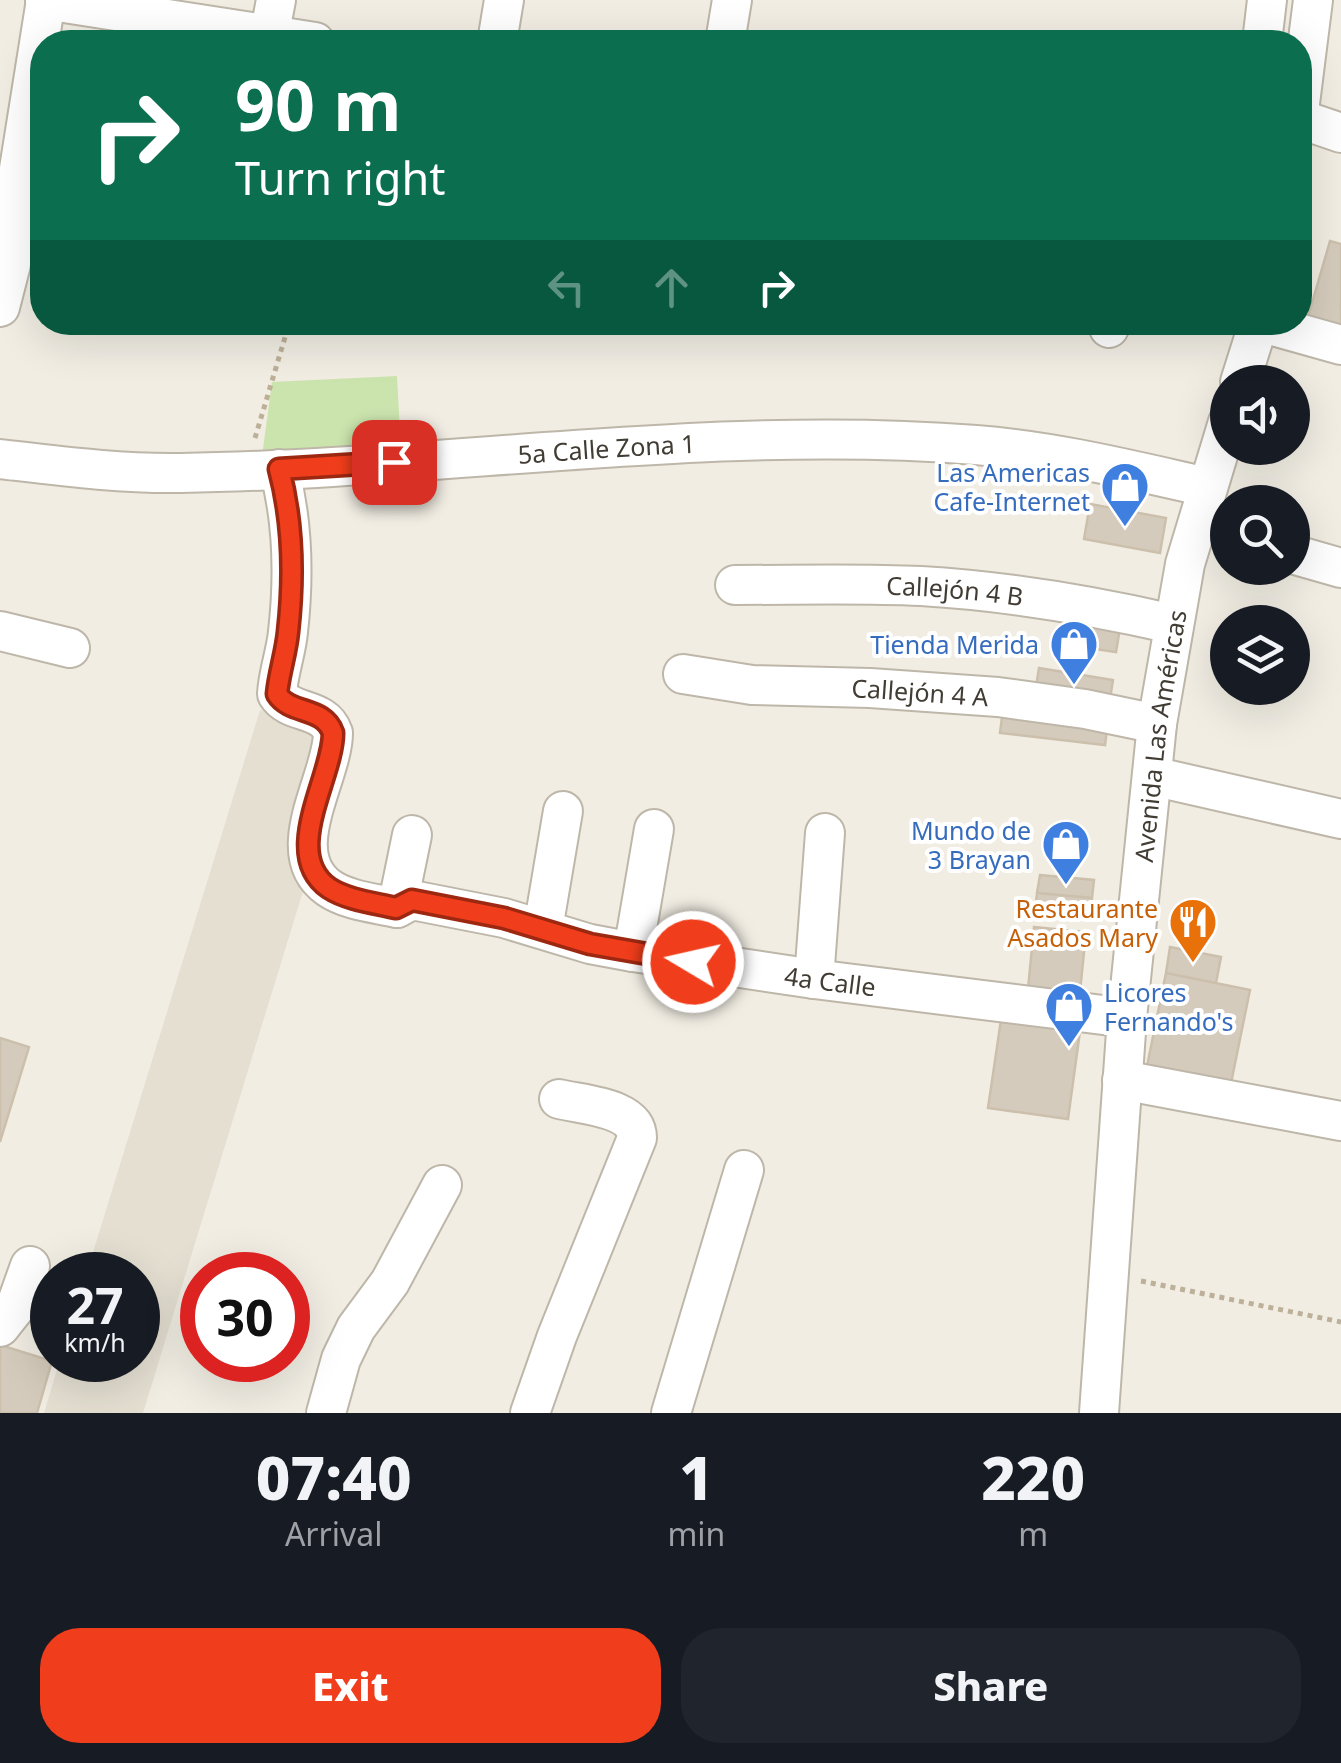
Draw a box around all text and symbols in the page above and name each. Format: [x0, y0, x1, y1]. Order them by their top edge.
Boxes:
text: 90 m [235, 56, 402, 152]
icon: right [70, 70, 200, 200]
text: Turn right [235, 147, 446, 208]
icon: left [539, 260, 594, 315]
icon: ahead [644, 260, 699, 315]
icon: right [749, 260, 804, 315]
map controls [1210, 365, 1310, 705]
button: sound [1210, 365, 1310, 465]
pin [352, 420, 437, 505]
street label: 5a Calle Zona 1 [516, 426, 696, 471]
icon: arrive [367, 435, 422, 490]
place label: Las Americas Cafe-Internet [933, 455, 1090, 518]
shop icon: Las Americas Cafe-Internet [1099, 460, 1151, 528]
button: search [1210, 485, 1310, 585]
street label: Callejón 4 B [886, 568, 1025, 613]
button: layers [1210, 605, 1310, 705]
street label: Avenida Las Américas [1126, 607, 1194, 864]
shop icon: Tienda Merida [1048, 618, 1100, 686]
place label: Tienda Merida [870, 627, 1039, 661]
street label: Callejón 4 A [851, 671, 990, 713]
place label: Mundo de 3 Brayan [911, 813, 1031, 876]
shop icon: Mundo de 3 Brayan [1040, 818, 1092, 886]
place label: Restaurante Asados Mary [1007, 891, 1158, 954]
restaurant icon: Restaurante Asados Mary [1167, 896, 1219, 964]
position arrow [641, 910, 745, 1014]
street label: 4a Calle [782, 958, 878, 1004]
place label: Licores Fernando's [1104, 975, 1233, 1038]
shop icon: Licores Fernando's [1043, 980, 1095, 1048]
speed limit sign: 30 [180, 1252, 310, 1382]
text: 27 [66, 1271, 124, 1339]
text: km/h [64, 1325, 126, 1359]
text: 07:40 [256, 1436, 412, 1518]
text: 1 [679, 1436, 714, 1518]
text: 220 [981, 1436, 1085, 1518]
text: Arrival [285, 1512, 383, 1555]
text: min [667, 1512, 725, 1555]
text: m [1018, 1512, 1048, 1555]
button: Exit [40, 1628, 661, 1743]
button: Share [681, 1628, 1301, 1743]

